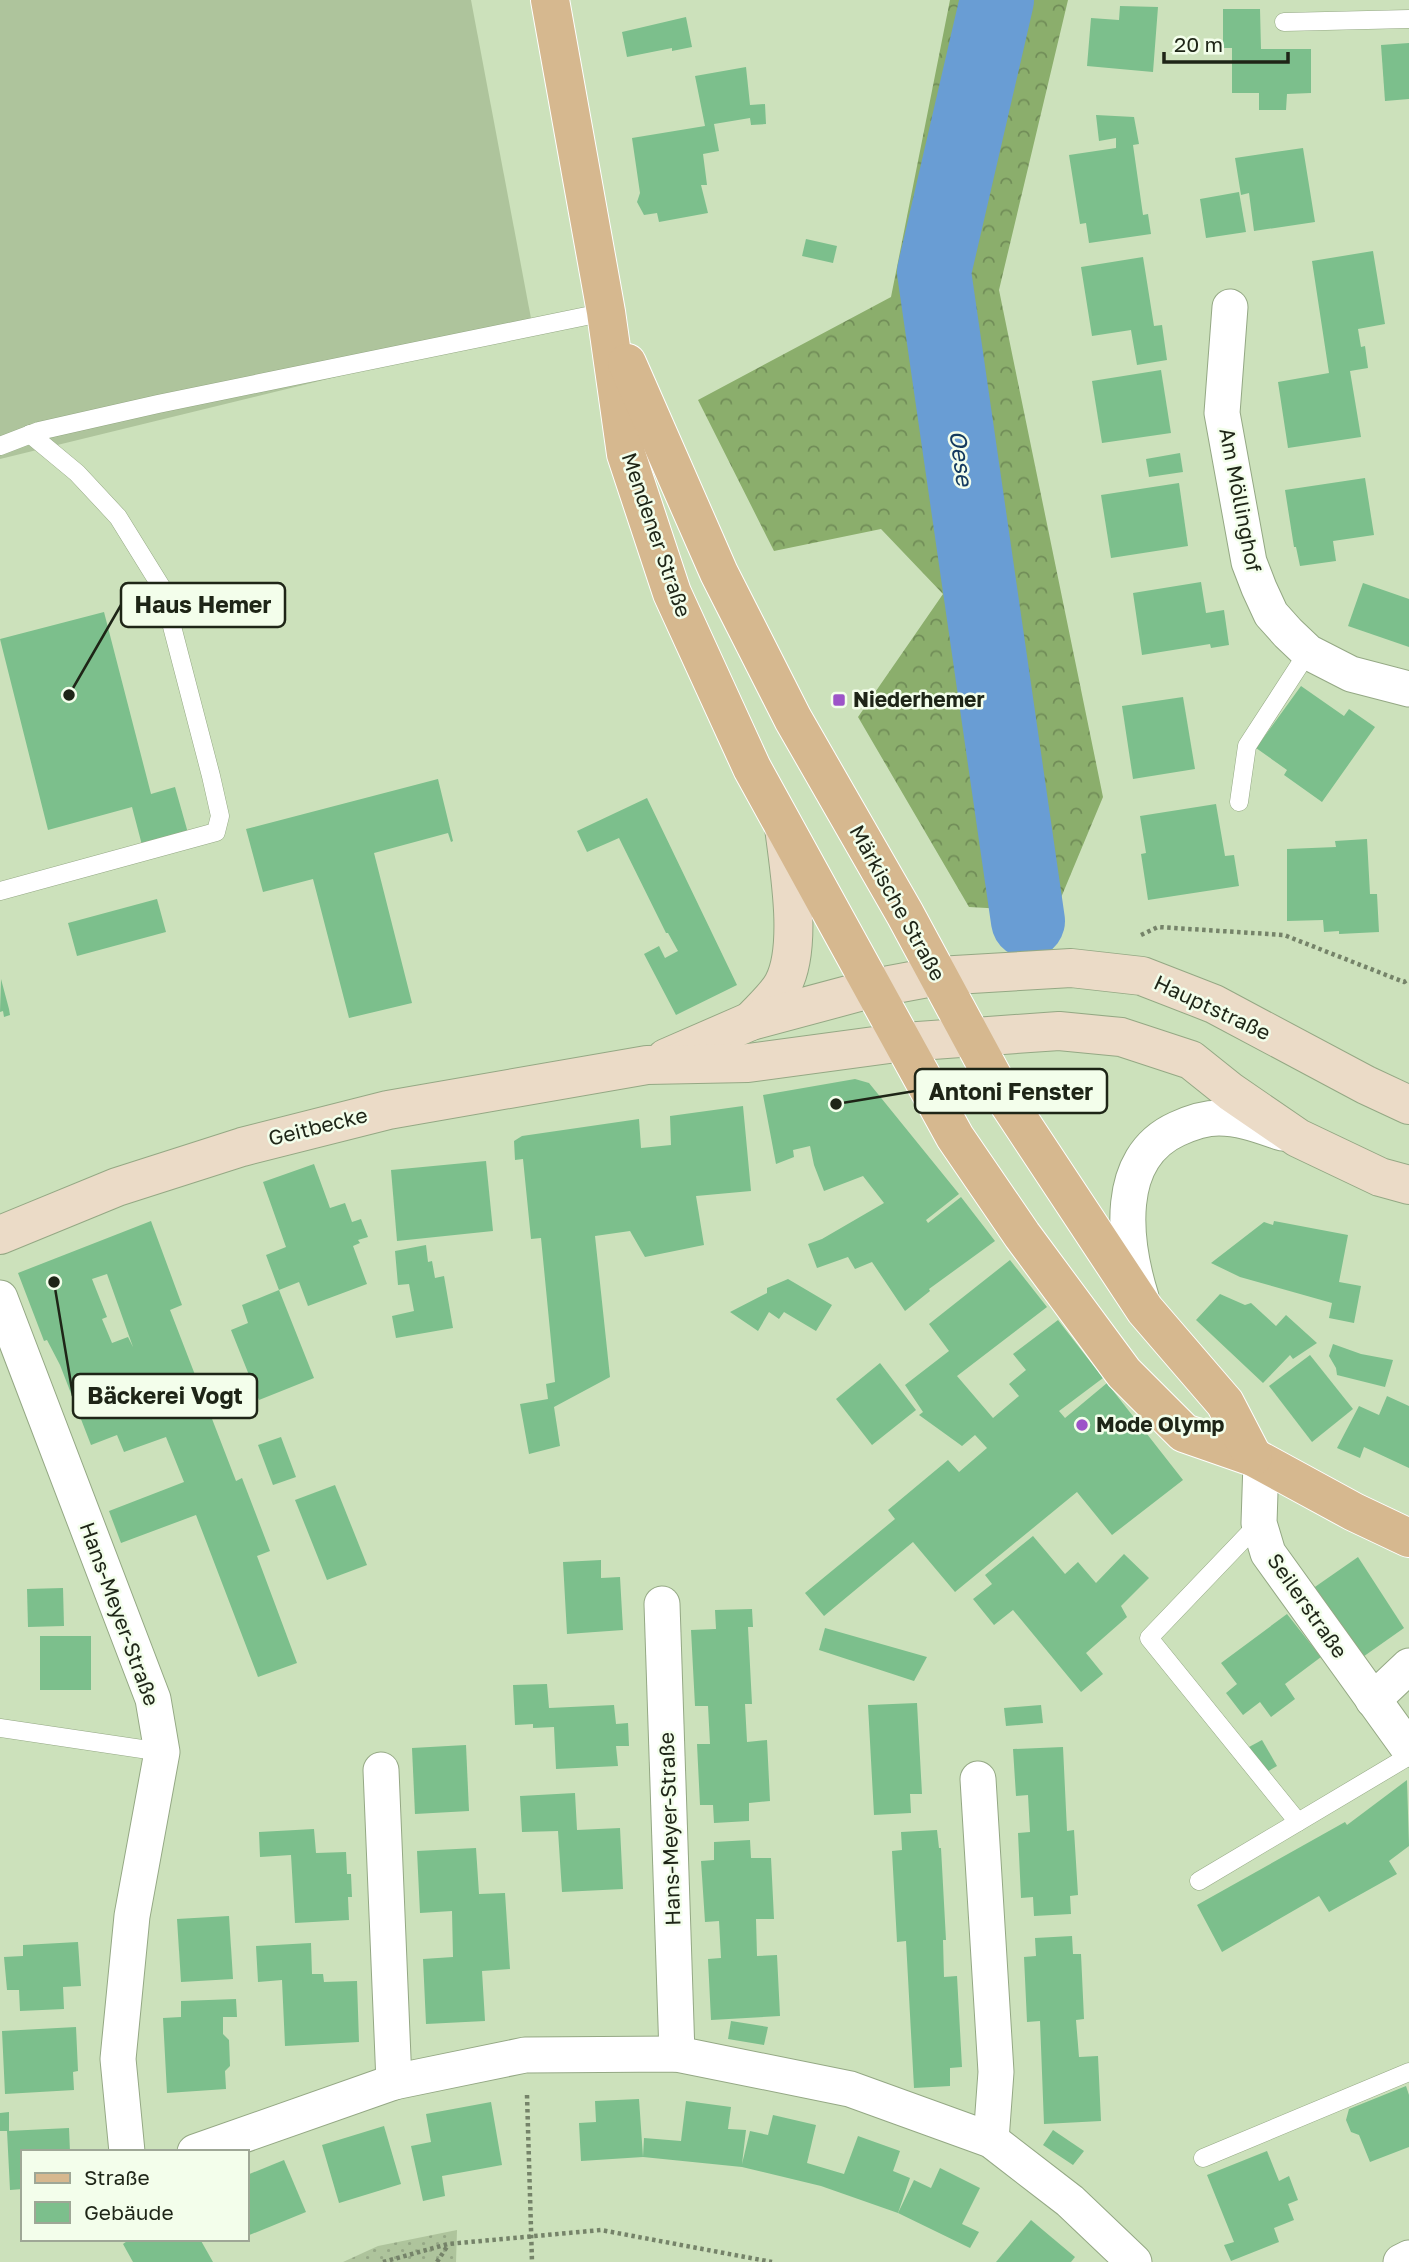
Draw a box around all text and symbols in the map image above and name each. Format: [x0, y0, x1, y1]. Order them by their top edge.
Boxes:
scale bar [1164, 21, 1288, 65]
text: 20 m [1174, 31, 1223, 57]
street label: Am Möllinghof [1214, 425, 1268, 574]
water label: Oese [944, 428, 980, 489]
street label: Mendener Straße [617, 449, 697, 620]
callout: Haus Hemer [121, 583, 285, 627]
text: Haus Hemer [135, 590, 271, 618]
place label: Niederhemer [853, 686, 985, 712]
marker: Niederhemer [831, 692, 847, 708]
street label: Märkische Straße [844, 820, 951, 985]
street label: Hauptstraße [1150, 969, 1275, 1045]
callout: Antoni Fenster [915, 1069, 1107, 1113]
text: Antoni Fenster [929, 1077, 1093, 1105]
street label: Geitbecke [266, 1101, 370, 1151]
callout: Bäckerei Vogt [73, 1374, 257, 1418]
text: Bäckerei Vogt [87, 1381, 243, 1409]
place label: Mode Olymp [1096, 1411, 1225, 1437]
marker: Mode Olymp [1074, 1417, 1090, 1433]
street label: Hans-Meyer-Straße [75, 1518, 165, 1709]
street label: Seilerstraße [1262, 1548, 1353, 1663]
street label: Hans-Meyer-Straße [653, 1732, 685, 1926]
legend [21, 2150, 248, 2241]
text: Straße [84, 2164, 150, 2190]
text: Gebäude [84, 2199, 174, 2225]

